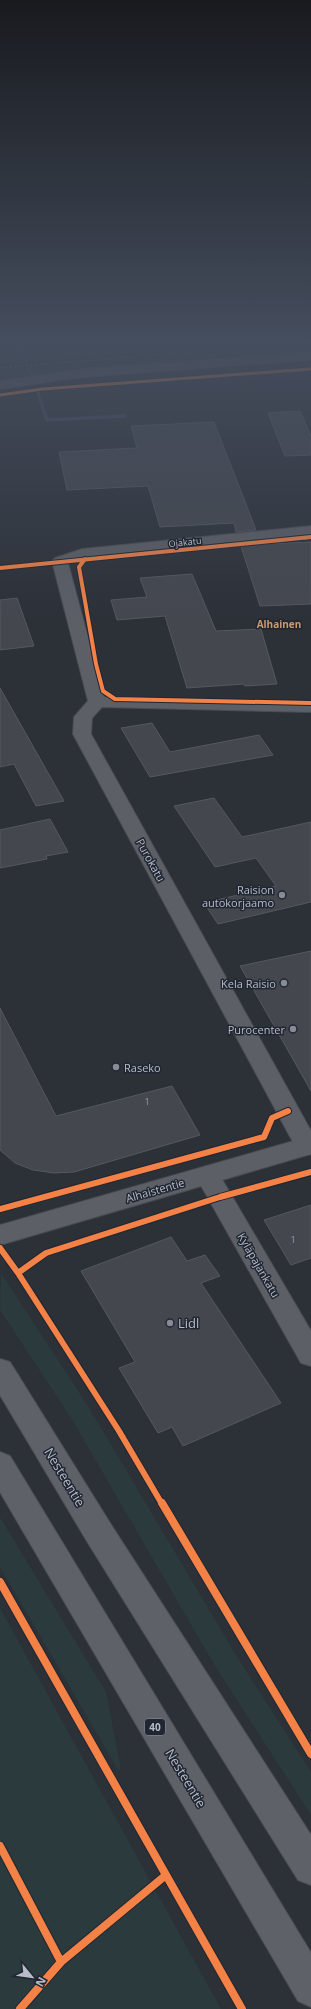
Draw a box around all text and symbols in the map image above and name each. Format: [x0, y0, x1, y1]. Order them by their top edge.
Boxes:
street label: Ojakatu [168, 534, 202, 550]
district label: Alhainen [257, 617, 301, 631]
street label: Purokatu [133, 836, 169, 884]
place label: Raision autokorjaamo [202, 882, 274, 910]
marker: Raision autokorjaamo [277, 890, 287, 900]
place label: Kela Raisio [221, 976, 276, 991]
marker: Kela Raisio [279, 978, 289, 988]
place label: Purocenter [228, 1022, 286, 1037]
marker: Purocenter [288, 1024, 298, 1034]
place label: Raseko [124, 1060, 161, 1075]
marker: Raseko [111, 1062, 121, 1072]
house number: 1 [144, 1095, 150, 1108]
street label: Alhaistentie [124, 1174, 186, 1206]
street label: Kyläpajankatu [234, 1230, 284, 1300]
house number: 1 [290, 1233, 296, 1246]
place label: Lidl [178, 1314, 199, 1332]
marker: Lidl [165, 1318, 175, 1328]
street label: Nesteentie [40, 1444, 90, 1510]
road number: 40 [145, 1719, 165, 1735]
street label: Nesteentie [161, 1745, 211, 1811]
north arrow [12, 1957, 52, 1997]
text: N [32, 1975, 50, 1990]

